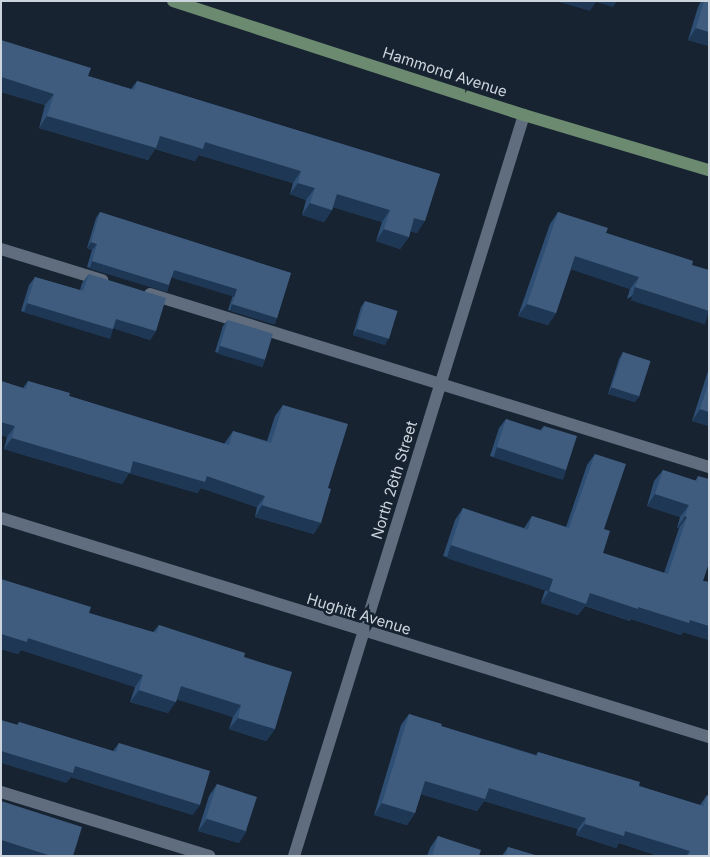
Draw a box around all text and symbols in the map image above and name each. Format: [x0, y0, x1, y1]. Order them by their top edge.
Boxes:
street label: Hammond Avenue [380, 43, 510, 101]
street label: North 26th Street [367, 419, 421, 541]
street label: Hughitt Avenue [305, 590, 413, 638]

